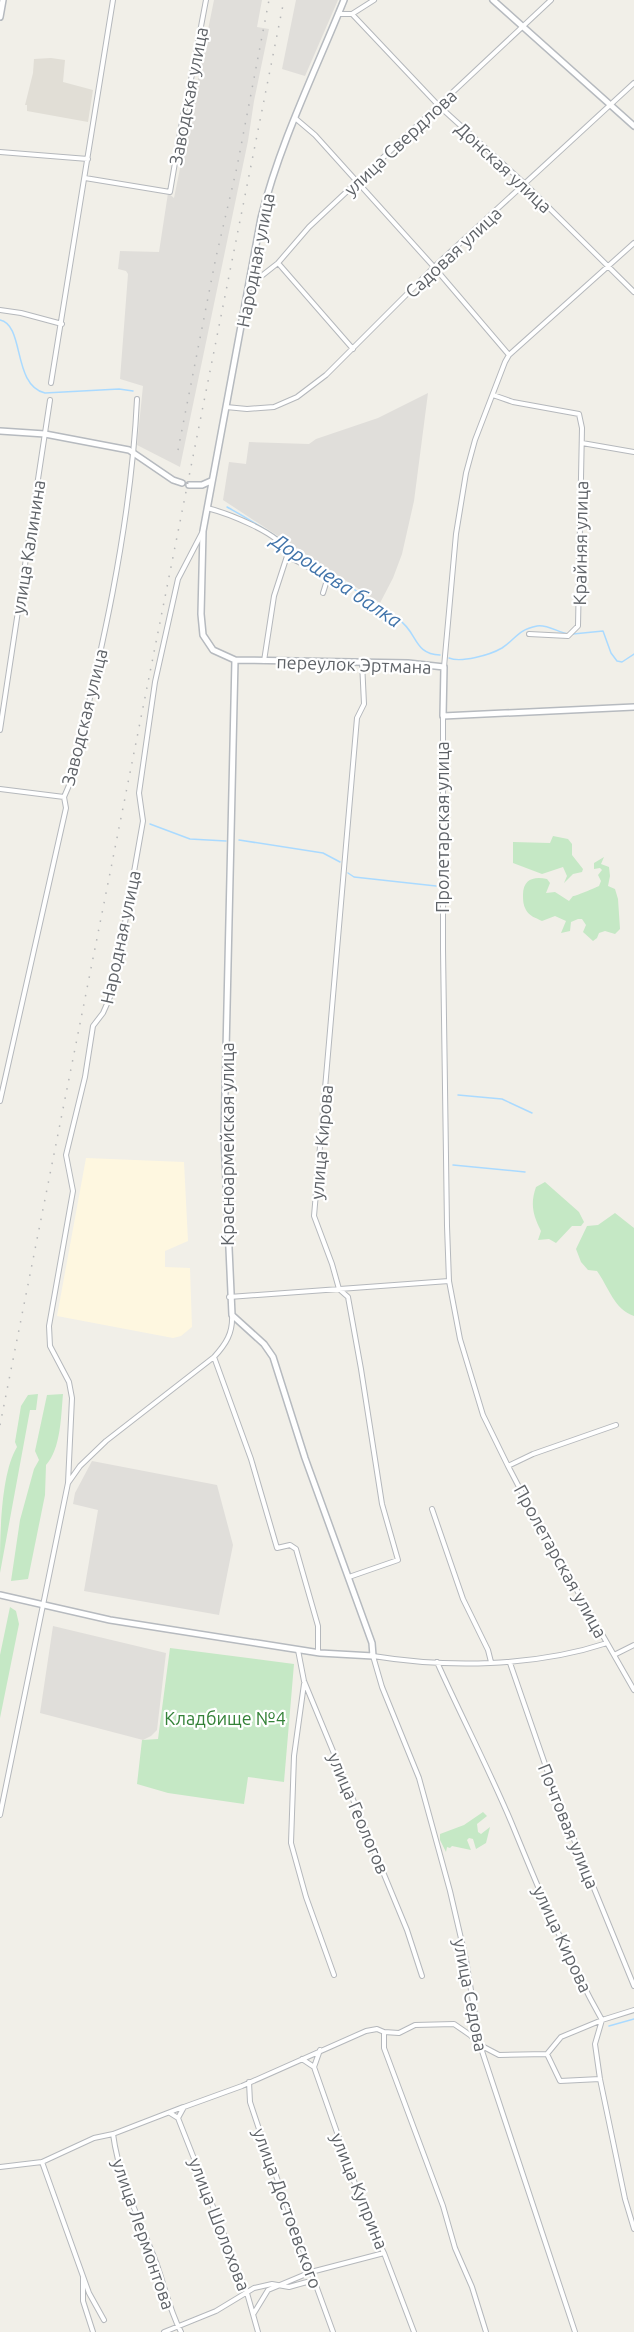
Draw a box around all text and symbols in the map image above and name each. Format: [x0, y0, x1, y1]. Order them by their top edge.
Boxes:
street label: Заводская улица [165, 25, 211, 167]
street label: улица Свердлова [340, 85, 460, 199]
street label: Донская улица [452, 118, 556, 216]
street label: Народная улица [232, 191, 278, 329]
street label: Садовая улица [401, 203, 505, 301]
street label: улица Калинина [8, 478, 48, 616]
street label: Крайняя улица [569, 480, 591, 606]
water label: Дорошева балка [266, 527, 406, 632]
street label: Заводская улица [57, 647, 111, 787]
street label: переулок Эртмана [276, 651, 432, 677]
street label: Пролетарская улица [432, 741, 452, 913]
street label: Народная улица [96, 868, 144, 1006]
street label: Красноармейская улица [217, 1042, 237, 1246]
street label: улица Кирова [306, 1084, 336, 1200]
street label: Пролетарская улица [511, 1481, 611, 1641]
park label: Кладбище №4 [164, 1708, 286, 1728]
street label: улица Геологов [324, 1749, 394, 1877]
street label: Почтовая улица [535, 1761, 603, 1891]
street label: улица Кирова [530, 1883, 596, 1995]
street label: улица Седова [450, 1937, 492, 2053]
street label: улица Достоевского [250, 2125, 326, 2291]
street label: улица Куприна [328, 2130, 392, 2252]
street label: улица Шолохова [185, 2155, 255, 2293]
street label: улица Лермонтова [109, 2156, 179, 2312]

